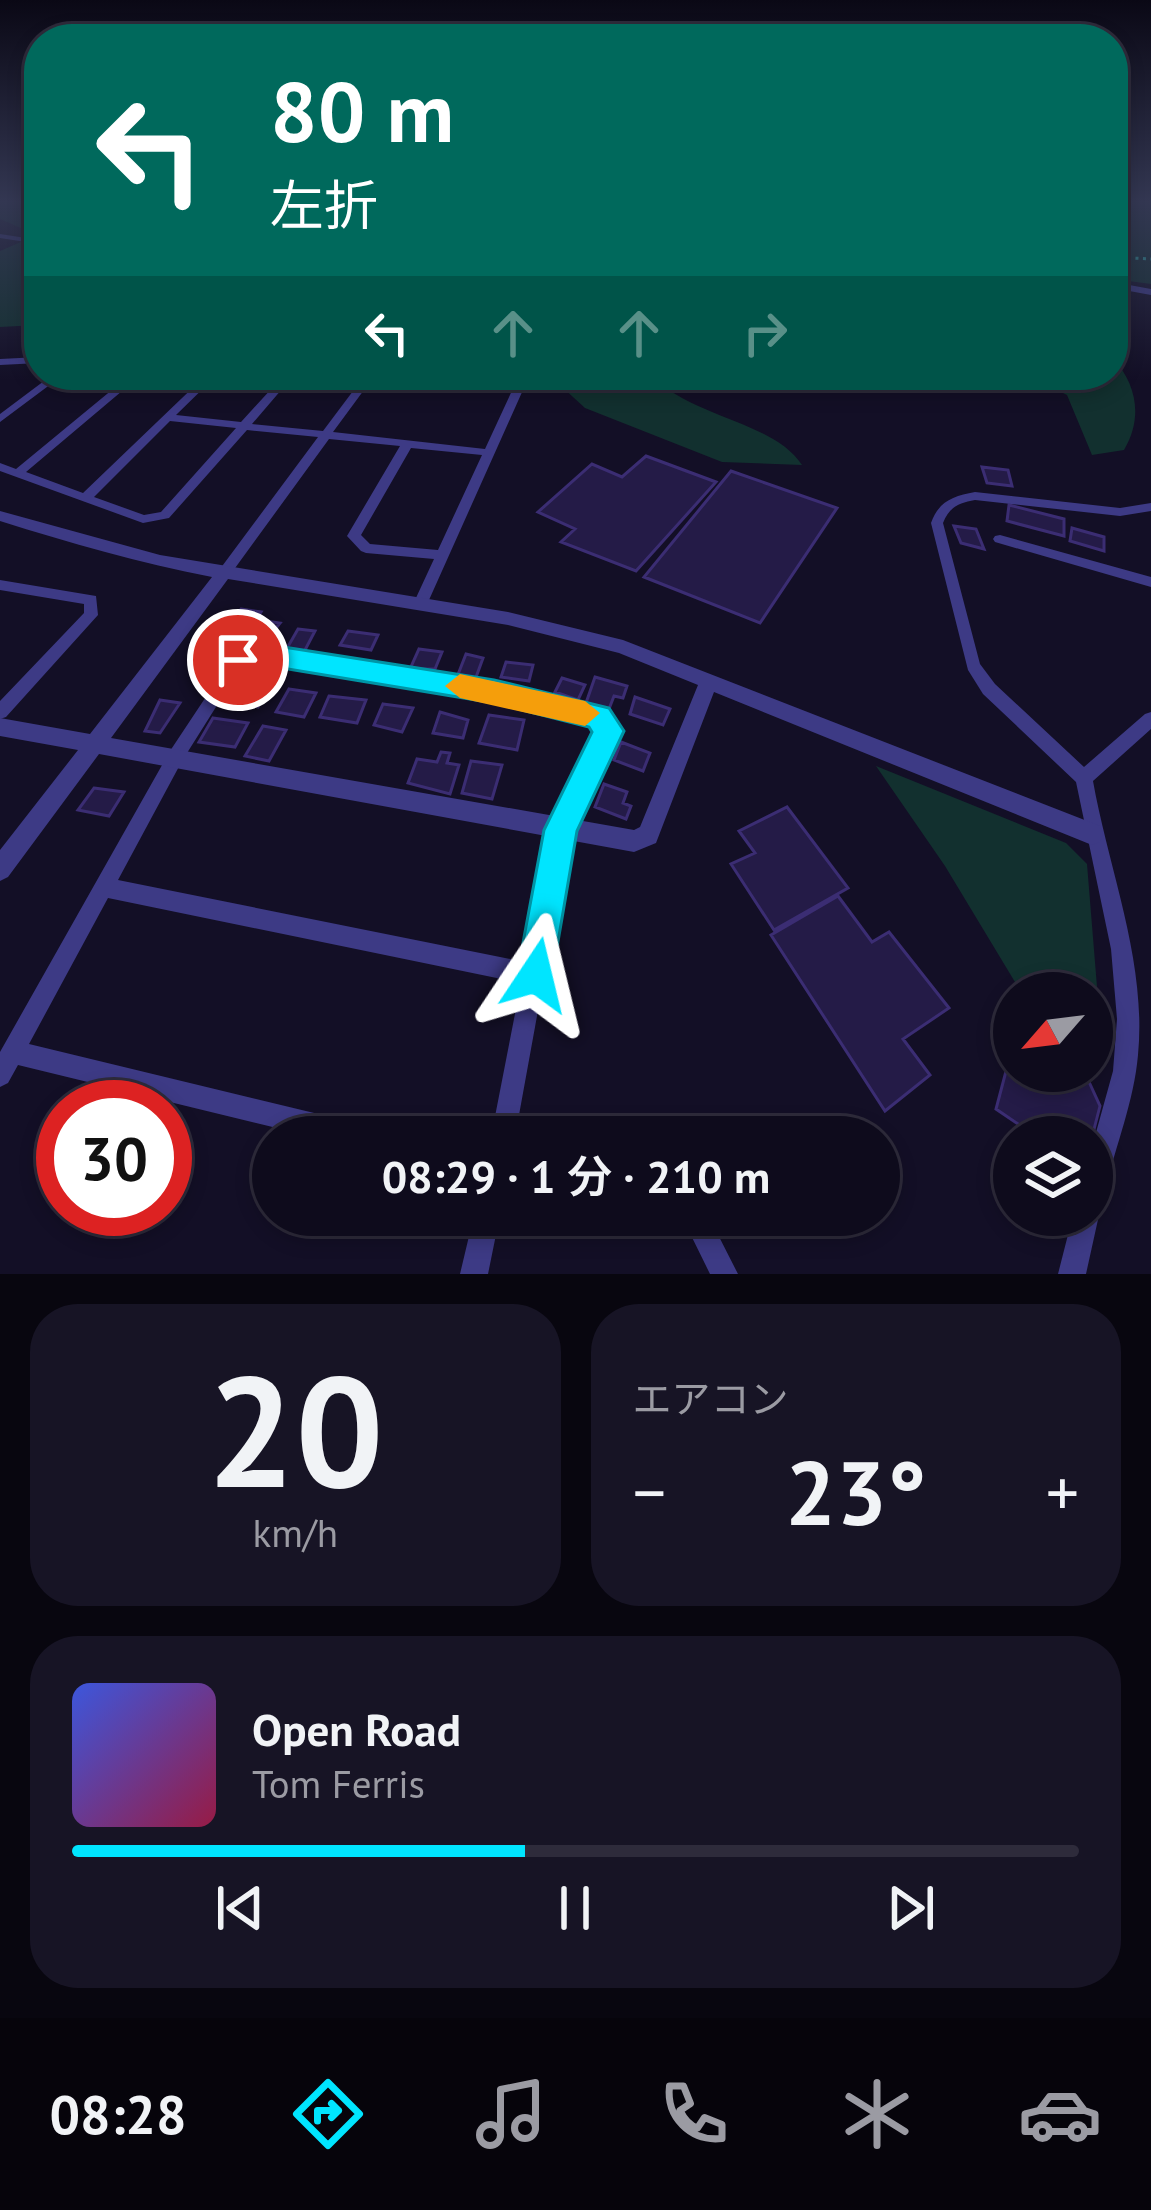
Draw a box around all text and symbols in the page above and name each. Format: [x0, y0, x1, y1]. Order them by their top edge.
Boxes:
text: 80 m [270, 56, 454, 165]
icon: left [72, 72, 228, 228]
text: 左折 [270, 170, 378, 240]
icon: left [354, 300, 420, 366]
icon: ahead [480, 300, 546, 366]
icon: ahead [606, 300, 672, 366]
icon: right [732, 300, 798, 366]
pin [187, 609, 289, 711]
icon: arrive [205, 627, 271, 693]
position arrow [473, 912, 599, 1038]
north arrow [993, 972, 1113, 1092]
map controls [993, 972, 1113, 1236]
speed limit sign: 30 [36, 1080, 192, 1236]
button: layers [993, 1116, 1113, 1236]
text: 08:29 · 1 分 · 210 m [382, 1147, 770, 1205]
text: 20 [207, 1328, 384, 1530]
text: エアコン [633, 1373, 789, 1424]
text: 23° [785, 1433, 926, 1550]
text: − [633, 1449, 666, 1534]
text: + [1046, 1449, 1079, 1534]
text: km/h [253, 1507, 338, 1558]
text: Open Road [252, 1700, 461, 1758]
text: Tom Ferris [252, 1758, 425, 1809]
icon: previous [207, 1875, 273, 1941]
icon: pause [542, 1875, 608, 1941]
icon: next [878, 1875, 944, 1941]
icon: directions [286, 2072, 370, 2156]
icon: music [469, 2072, 553, 2156]
icon: phone [652, 2072, 736, 2156]
icon: climate [835, 2072, 919, 2156]
icon: car [1018, 2072, 1102, 2156]
text: 08:28 [50, 2079, 187, 2149]

